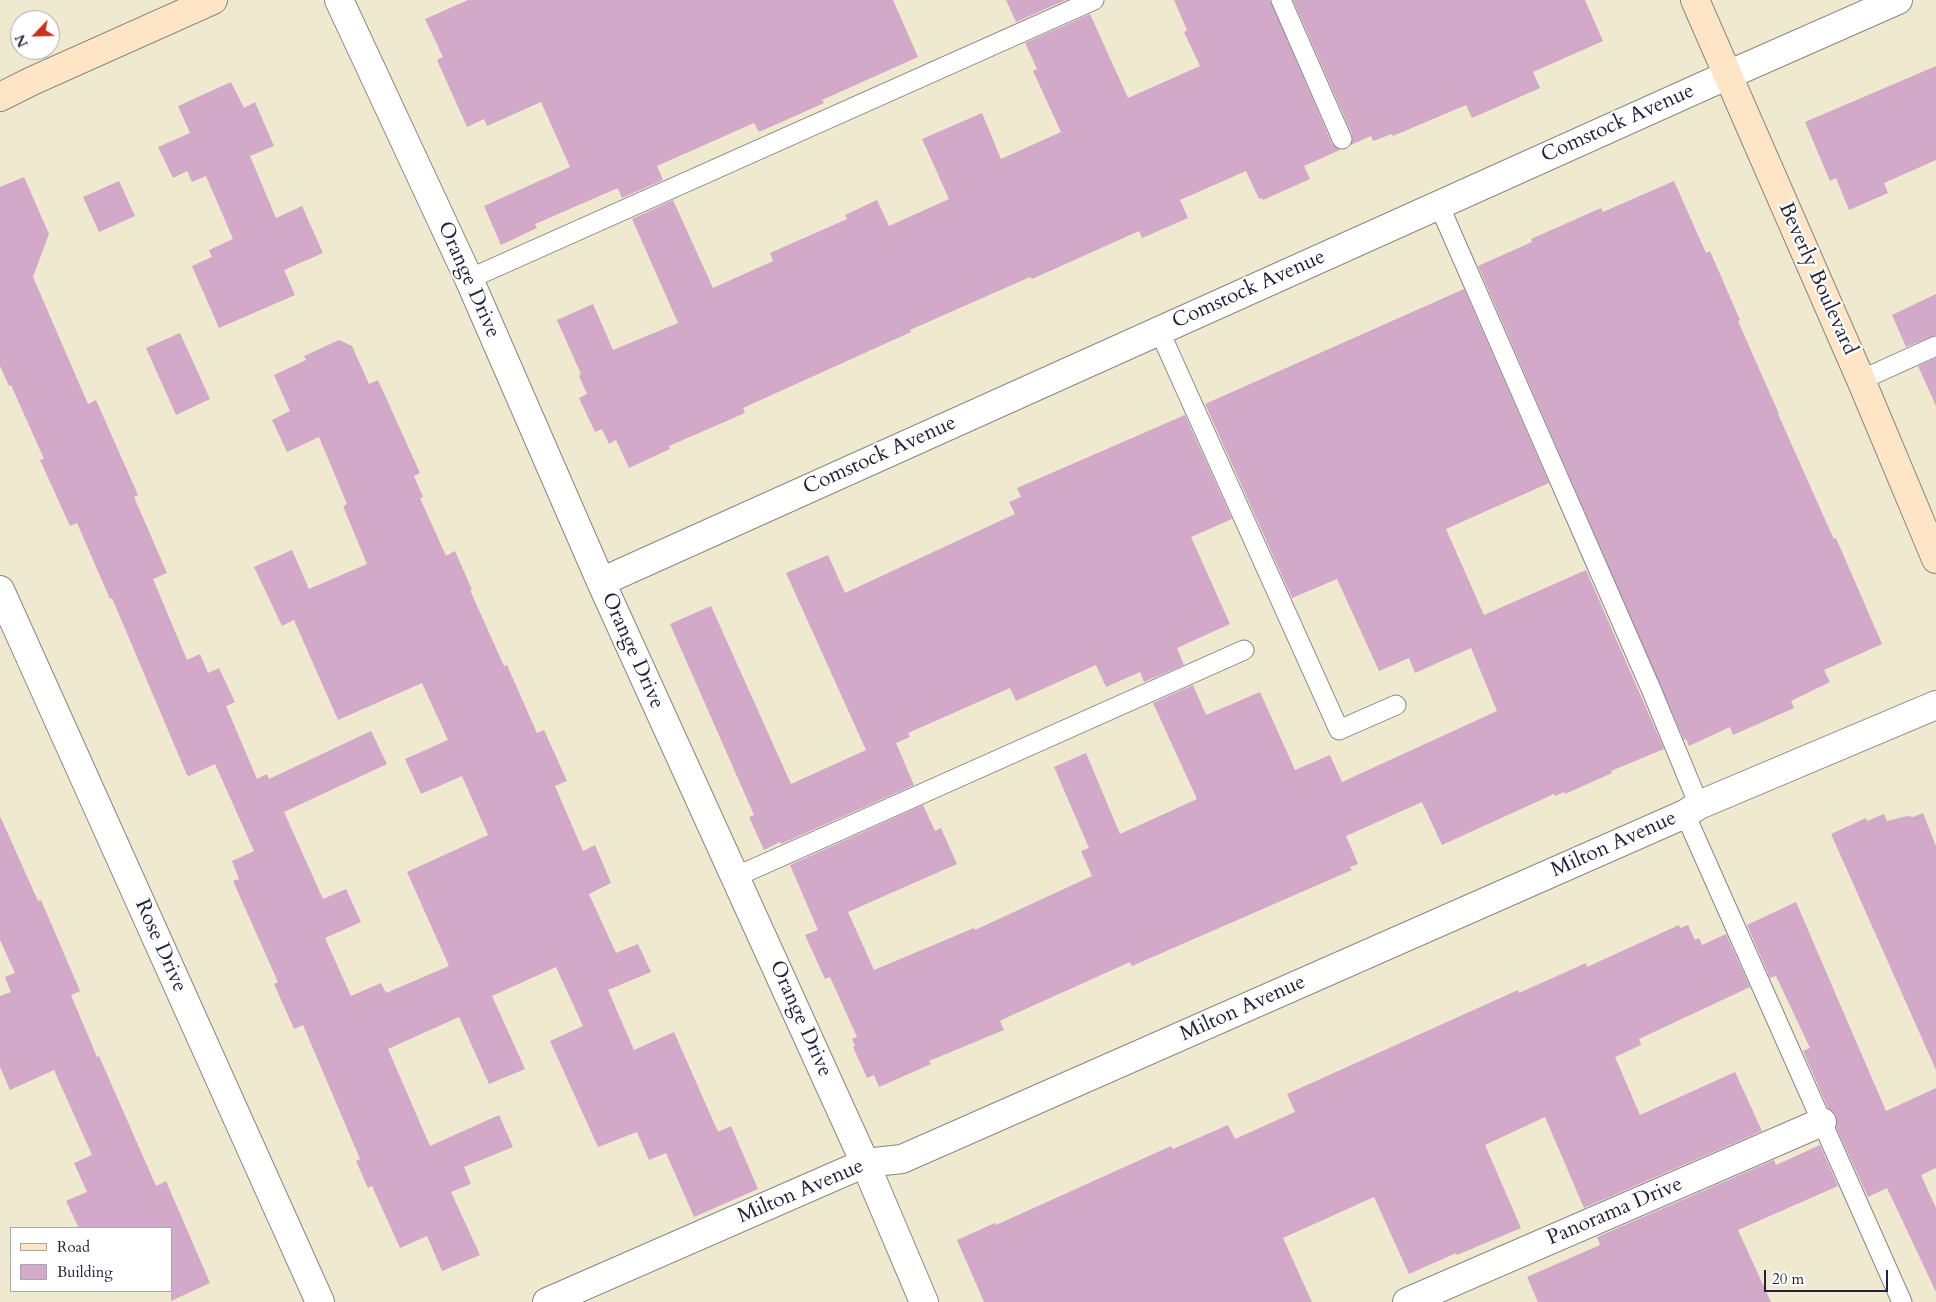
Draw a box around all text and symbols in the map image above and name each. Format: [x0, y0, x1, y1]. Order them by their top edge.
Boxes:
north arrow [10, 10, 60, 60]
text: N [11, 31, 33, 50]
street label: Comstock Avenue [1538, 79, 1698, 169]
street label: Beverly Boulevard [1772, 199, 1862, 359]
street label: Orange Drive [431, 218, 505, 342]
street label: Comstock Avenue [1169, 245, 1329, 335]
street label: Comstock Avenue [800, 411, 960, 501]
street label: Orange Drive [595, 589, 669, 713]
street label: Milton Avenue [1547, 806, 1681, 884]
street label: Rose Drive [128, 896, 192, 996]
street label: Orange Drive [763, 957, 837, 1081]
street label: Milton Avenue [1176, 970, 1310, 1048]
street label: Milton Avenue [734, 1154, 868, 1230]
street label: Panorama Drive [1543, 1172, 1687, 1252]
legend [10, 1227, 172, 1292]
text: Road [57, 1237, 90, 1257]
scale bar [1766, 1260, 1890, 1292]
text: Building [57, 1262, 113, 1282]
text: 20 m [1772, 1269, 1804, 1289]

